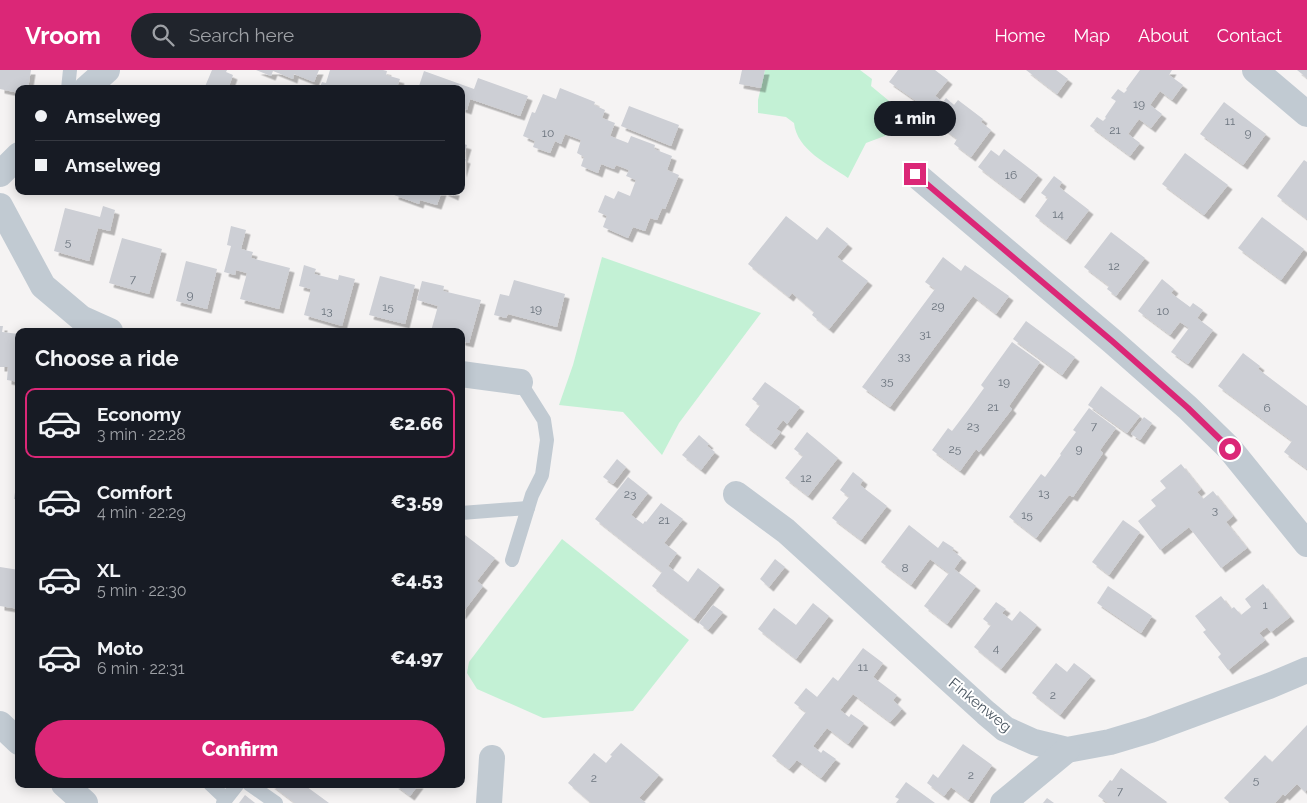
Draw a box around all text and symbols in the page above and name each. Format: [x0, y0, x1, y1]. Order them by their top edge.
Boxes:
search box [131, 13, 481, 58]
text: Vroom [25, 21, 101, 50]
icon: search [149, 21, 177, 49]
text: Search here [189, 24, 294, 46]
text: Home [994, 25, 1045, 46]
text: Map [1073, 25, 1110, 46]
text: About [1138, 25, 1189, 46]
text: Contact [1217, 25, 1282, 46]
house number: 19 [1133, 97, 1145, 111]
callout: 1 min [874, 102, 956, 136]
text: Amselweg [65, 105, 161, 127]
text: 1 min [894, 109, 936, 128]
house number: 11 [1225, 114, 1235, 128]
house number: 21 [1109, 123, 1121, 137]
house number: 10 [542, 126, 554, 140]
house number: 9 [1244, 126, 1252, 140]
text: Amselweg [65, 154, 161, 176]
route end [904, 163, 926, 185]
house number: 16 [1005, 168, 1017, 182]
house number: 14 [1052, 207, 1064, 221]
house number: 5 [65, 235, 72, 249]
house number: 12 [1108, 259, 1120, 273]
house number: 7 [130, 272, 137, 286]
house number: 9 [186, 288, 194, 302]
house number: 29 [931, 299, 945, 313]
house number: 15 [382, 300, 394, 314]
house number: 19 [530, 302, 542, 316]
house number: 13 [321, 304, 333, 318]
house number: 10 [1157, 304, 1169, 318]
house number: 31 [919, 327, 931, 341]
text: Choose a ride [35, 345, 179, 371]
house number: 33 [898, 349, 910, 363]
house number: 35 [881, 374, 894, 388]
house number: 19 [998, 375, 1010, 389]
house number: 21 [987, 400, 999, 414]
icon: car [37, 401, 82, 446]
house number: 6 [1263, 401, 1271, 415]
text: Economy [97, 403, 181, 425]
text: €2.66 [389, 412, 443, 434]
house number: 23 [967, 419, 979, 433]
house number: 7 [1091, 419, 1098, 433]
text: 3 min · 22:28 [97, 425, 186, 444]
route start [1219, 438, 1241, 460]
house number: 25 [949, 442, 962, 456]
house number: 9 [1075, 442, 1083, 456]
house number: 12 [800, 471, 812, 485]
icon: car [37, 479, 82, 524]
text: Comfort [97, 481, 172, 503]
house number: 13 [1038, 486, 1050, 500]
house number: 23 [624, 487, 636, 501]
text: €3.59 [391, 490, 443, 512]
text: 4 min · 22:29 [97, 503, 186, 522]
house number: 3 [1212, 503, 1218, 517]
house number: 15 [1021, 508, 1033, 522]
house number: 21 [658, 513, 670, 527]
icon: car [37, 557, 82, 602]
text: XL [97, 559, 120, 581]
house number: 8 [901, 561, 909, 575]
text: €4.53 [391, 568, 443, 590]
text: 5 min · 22:30 [97, 581, 187, 600]
house number: 1 [1262, 598, 1268, 612]
icon: car [37, 635, 82, 680]
text: Moto [97, 637, 143, 659]
house number: 4 [993, 641, 1000, 655]
text: €4.97 [390, 646, 443, 668]
text: 6 min · 22:31 [97, 659, 185, 678]
house number: 11 [858, 660, 868, 674]
street label: Finkenweg [945, 674, 1015, 736]
house number: 2 [1050, 688, 1056, 702]
button: Confirm [35, 720, 445, 778]
house number: 2 [968, 768, 974, 782]
house number: 2 [591, 771, 597, 785]
house number: 5 [1253, 773, 1260, 787]
house number: 7 [1117, 784, 1124, 798]

